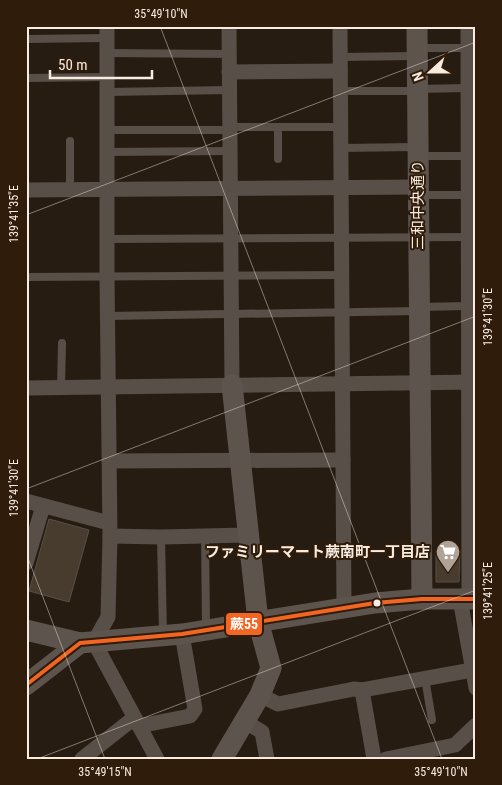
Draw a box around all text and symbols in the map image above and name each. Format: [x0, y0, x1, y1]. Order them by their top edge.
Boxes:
text: 35°49'10"N [134, 7, 188, 21]
scale bar [50, 48, 152, 80]
north arrow [404, 48, 454, 98]
text: 50 m [58, 56, 88, 74]
text: N [409, 70, 427, 84]
street label: 三和中央通り [409, 160, 427, 250]
text: 139°41'35"E [7, 185, 21, 243]
text: 139°41'30"E [481, 288, 495, 346]
text: 139°41'30"E [7, 459, 21, 517]
supermarket icon: ファミリーマート蕨南町一丁目店 [435, 539, 461, 573]
place label: ファミリーマート蕨南町一丁目店 [205, 543, 430, 561]
text: 139°41'25"E [481, 562, 495, 620]
unlabelled marker [372, 598, 382, 608]
line badge: 蕨55 [225, 612, 263, 636]
text: 蕨55 [230, 616, 258, 632]
text: 35°49'15"N [78, 765, 132, 779]
text: 35°49'10"N [414, 765, 468, 779]

